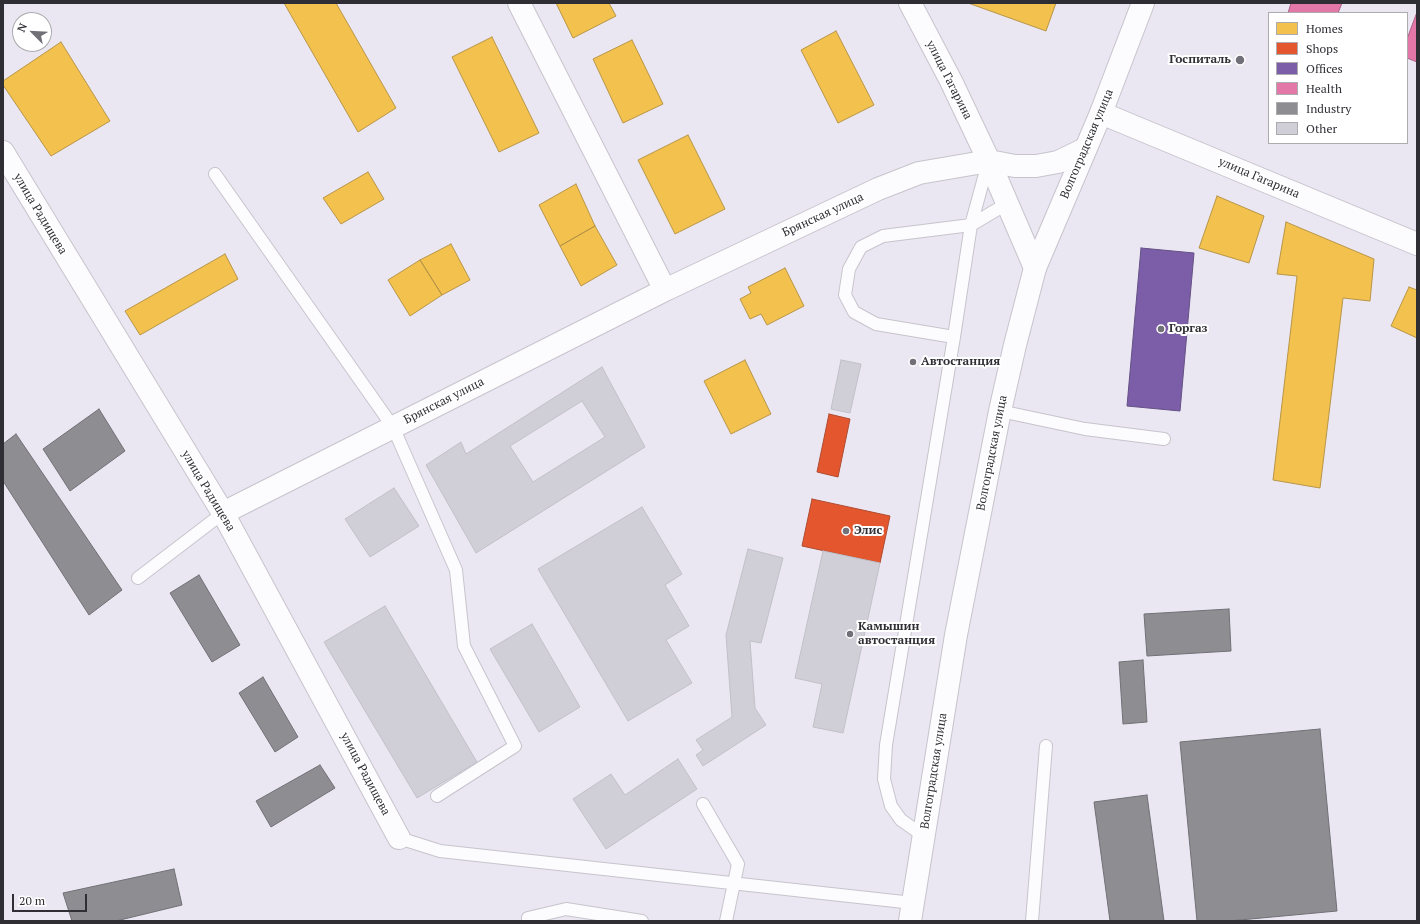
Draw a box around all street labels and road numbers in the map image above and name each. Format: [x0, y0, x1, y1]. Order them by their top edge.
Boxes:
street label: улица Гагарина [923, 38, 975, 122]
street label: Волгоградская улица [1057, 87, 1117, 201]
street label: улица Гагарина [1216, 154, 1302, 202]
street label: улица Радищева [10, 171, 70, 257]
street label: Брянская улица [780, 190, 866, 240]
street label: Брянская улица [401, 375, 487, 427]
street label: Волгоградская улица [974, 394, 1010, 512]
street label: улица Радищева [178, 448, 238, 534]
street label: Волгоградская улица [918, 712, 950, 830]
street label: улица Радищева [337, 730, 393, 818]

